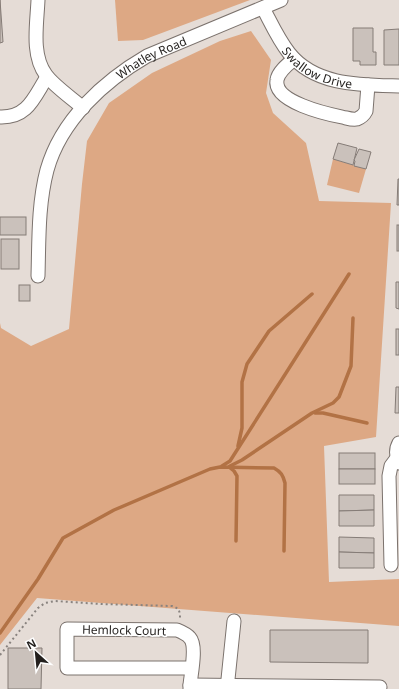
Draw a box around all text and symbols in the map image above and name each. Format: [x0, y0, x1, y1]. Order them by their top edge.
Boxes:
street label: Whatley Road [112, 32, 189, 83]
street label: Swallow Drive [278, 43, 354, 92]
street label: Hemlock Court [82, 621, 167, 639]
north arrow [16, 633, 56, 673]
text: N [24, 635, 39, 652]

